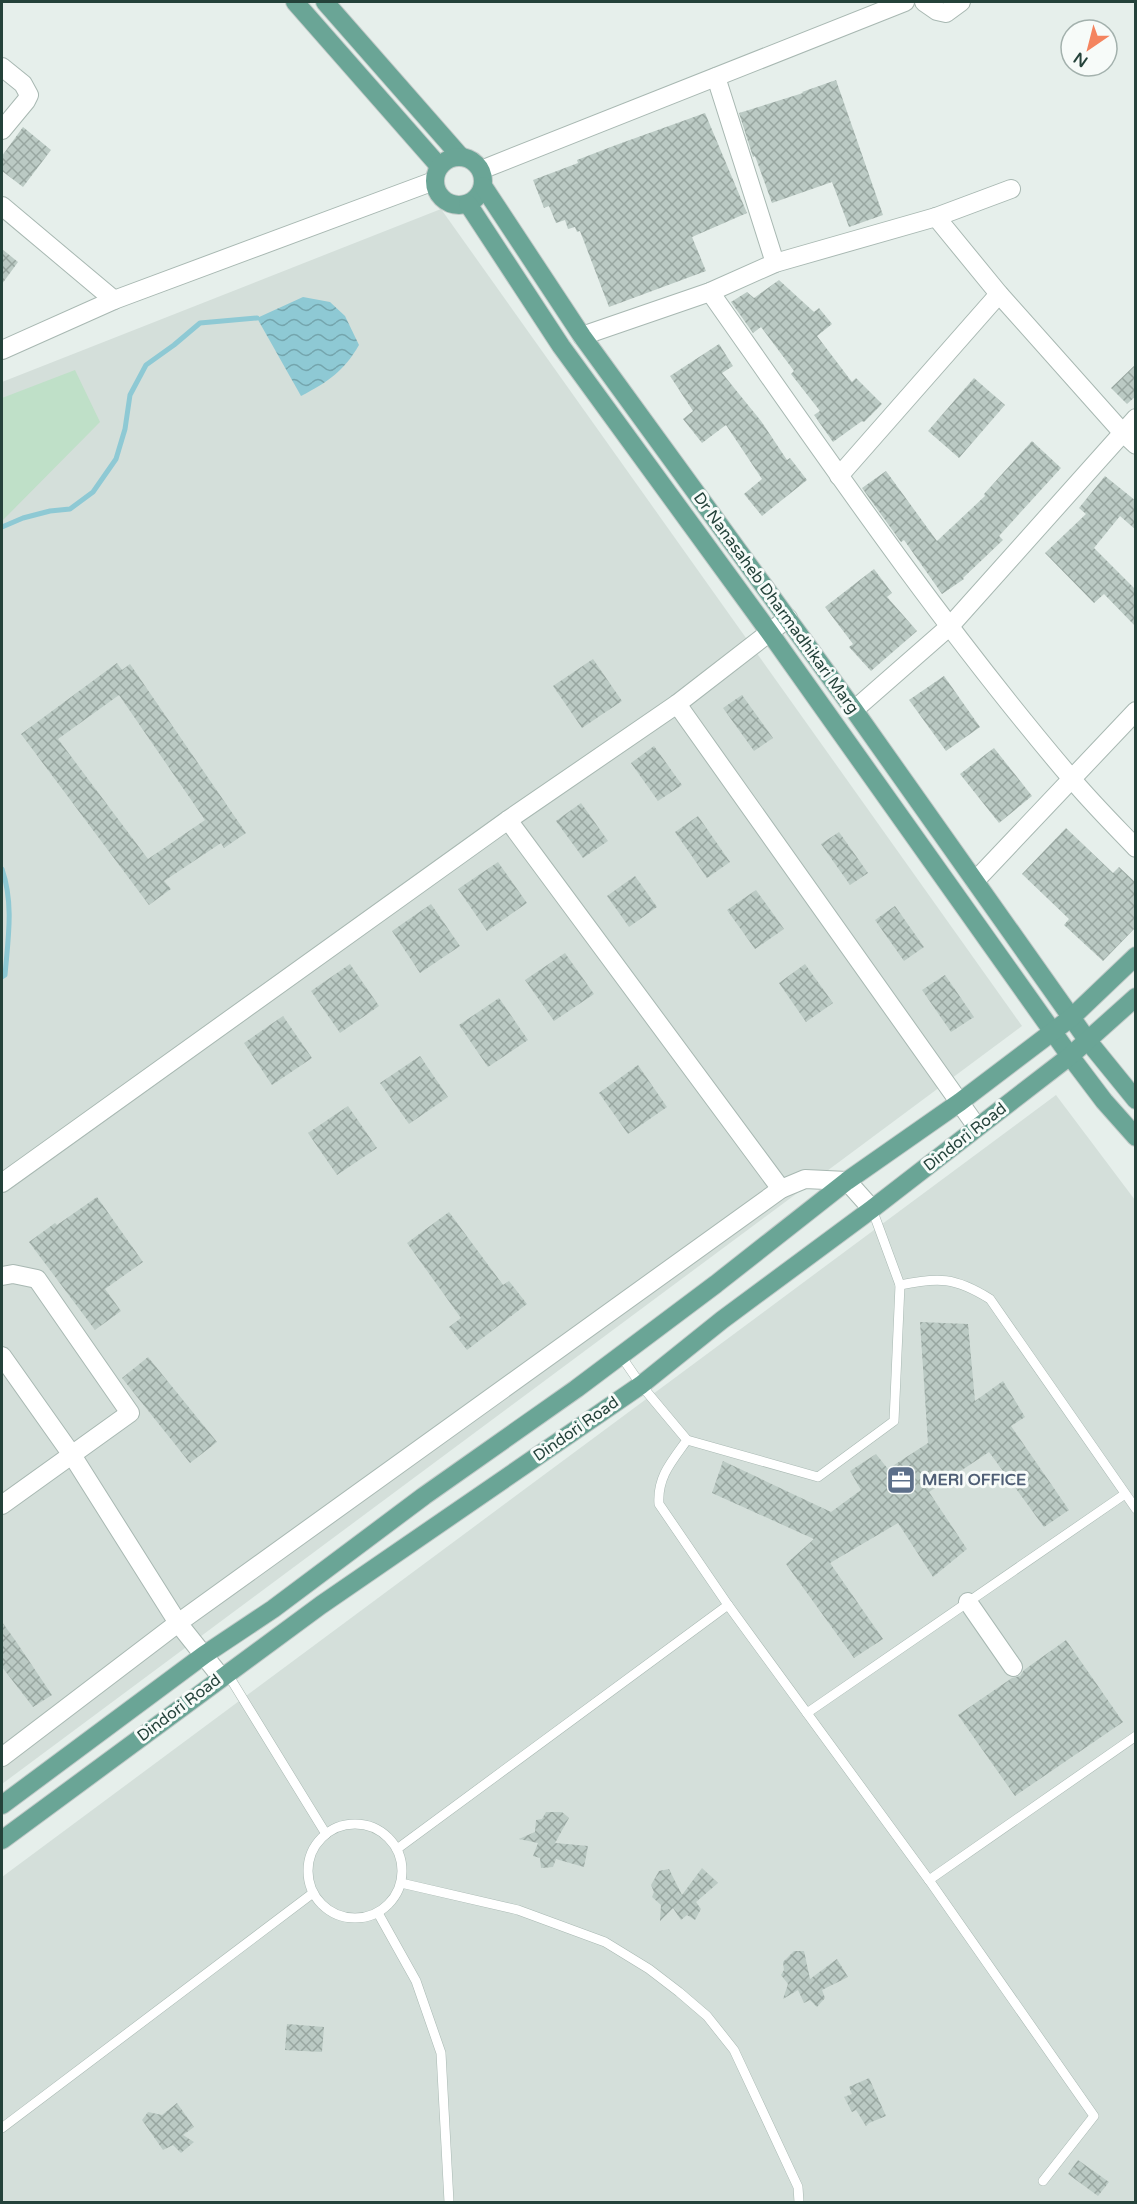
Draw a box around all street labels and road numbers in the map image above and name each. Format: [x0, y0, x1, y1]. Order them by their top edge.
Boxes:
street label: Dr Nanasaheb Dharmadhikari Marg [689, 488, 863, 718]
street label: Dindori Road [919, 1098, 1011, 1176]
street label: Dindori Road [529, 1392, 623, 1466]
street label: Dindori Road [133, 1670, 225, 1746]

